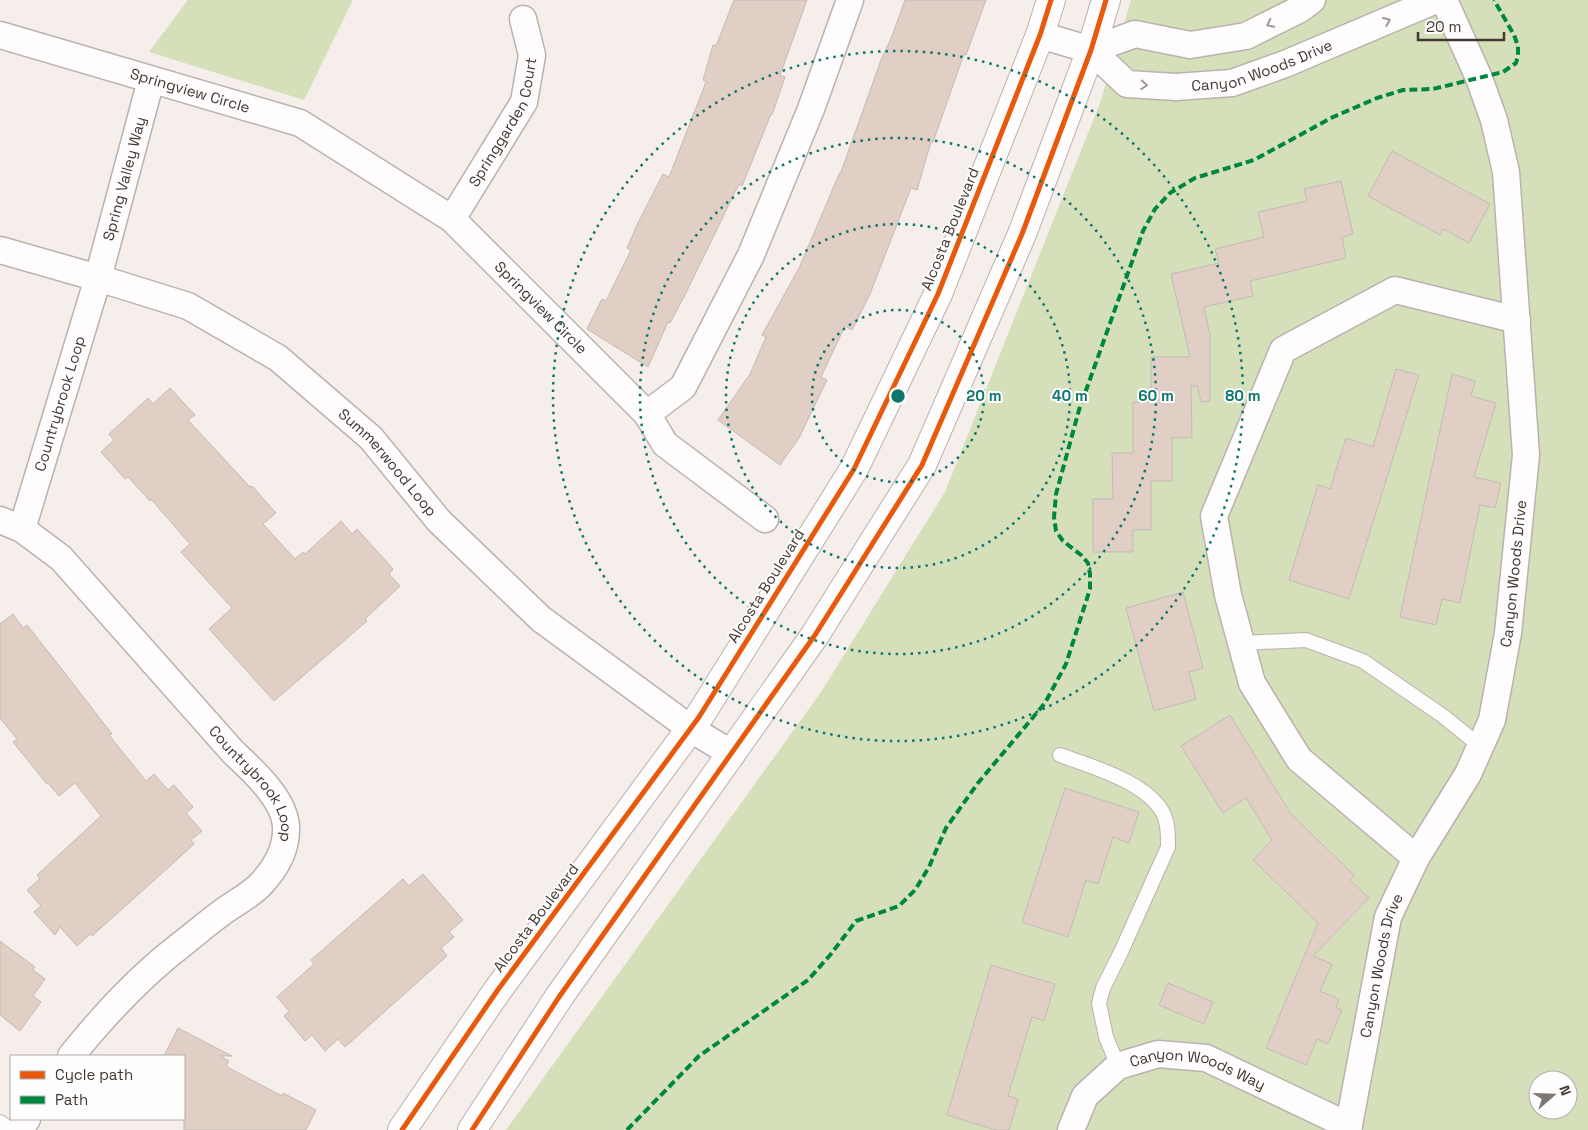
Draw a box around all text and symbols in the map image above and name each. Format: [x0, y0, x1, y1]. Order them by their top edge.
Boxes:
scale bar [1418, 10, 1504, 42]
one-way arrow [1382, 17, 1391, 28]
text: 20 m [1426, 17, 1461, 36]
one-way arrow [1266, 18, 1275, 28]
street label: Canyon Woods Drive [1191, 35, 1335, 95]
street label: Springgarden Court [464, 56, 540, 190]
street label: Springview Circle [128, 64, 252, 117]
one-way arrow [1141, 79, 1149, 90]
street label: Spring Valley Way [98, 114, 150, 243]
street label: Alcosta Boulevard [916, 165, 983, 293]
street label: Springview Circle [491, 257, 592, 358]
street label: Countrybrook Loop [30, 333, 89, 474]
text: 20 m [966, 386, 1002, 405]
text: 40 m [1052, 386, 1088, 405]
text: 60 m [1138, 386, 1174, 405]
text: 80 m [1225, 386, 1261, 405]
centre of rings [889, 387, 907, 405]
street label: Summerwood Loop [335, 404, 441, 520]
street label: Canyon Woods Drive [1496, 499, 1530, 649]
street label: Alcosta Boulevard [723, 525, 808, 646]
street label: Countrybrook Loop [205, 721, 296, 843]
street label: Alcosta Boulevard [489, 860, 582, 976]
street label: Canyon Woods Drive [1356, 890, 1407, 1039]
street label: Canyon Woods Way [1127, 1044, 1269, 1094]
legend [10, 1055, 185, 1120]
text: Cycle path [55, 1065, 133, 1084]
north arrow [1528, 1070, 1578, 1120]
text: N [1555, 1083, 1575, 1098]
text: Path [55, 1090, 88, 1109]

